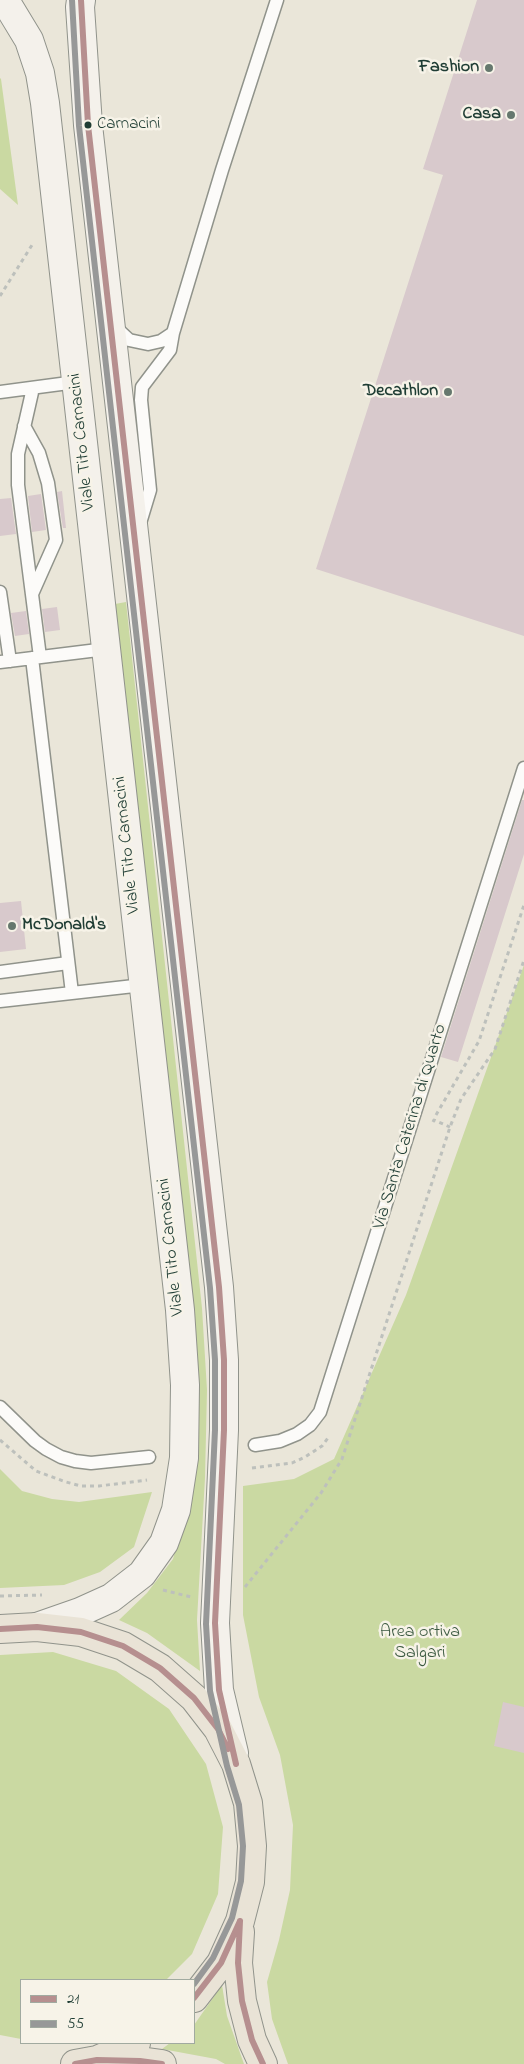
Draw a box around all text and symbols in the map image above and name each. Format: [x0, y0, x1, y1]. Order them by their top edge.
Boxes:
place label: Fashion [418, 57, 479, 79]
marker: Fashion [483, 62, 495, 74]
place label: Casa [463, 104, 501, 126]
marker: Casa [505, 109, 517, 121]
place label: Carnacini [97, 115, 160, 135]
marker: Carnacini [83, 120, 93, 130]
street label: Viale Tito Carnacini [65, 372, 101, 512]
place label: Decathlon [363, 381, 438, 403]
marker: Decathlon [442, 386, 454, 398]
street label: Viale Tito Carnacini [110, 775, 146, 915]
place label: McDonald's [22, 915, 106, 937]
marker: McDonald's [6, 920, 18, 932]
street label: Via Santa Caterina di Quarto [369, 1022, 453, 1232]
street label: Viale Tito Carnacini [154, 1177, 190, 1317]
park label: Area ortiva Salgari [380, 1622, 460, 1665]
legend [20, 1979, 195, 2044]
text: 21 [67, 1988, 79, 2010]
text: 55 [67, 2013, 84, 2035]

